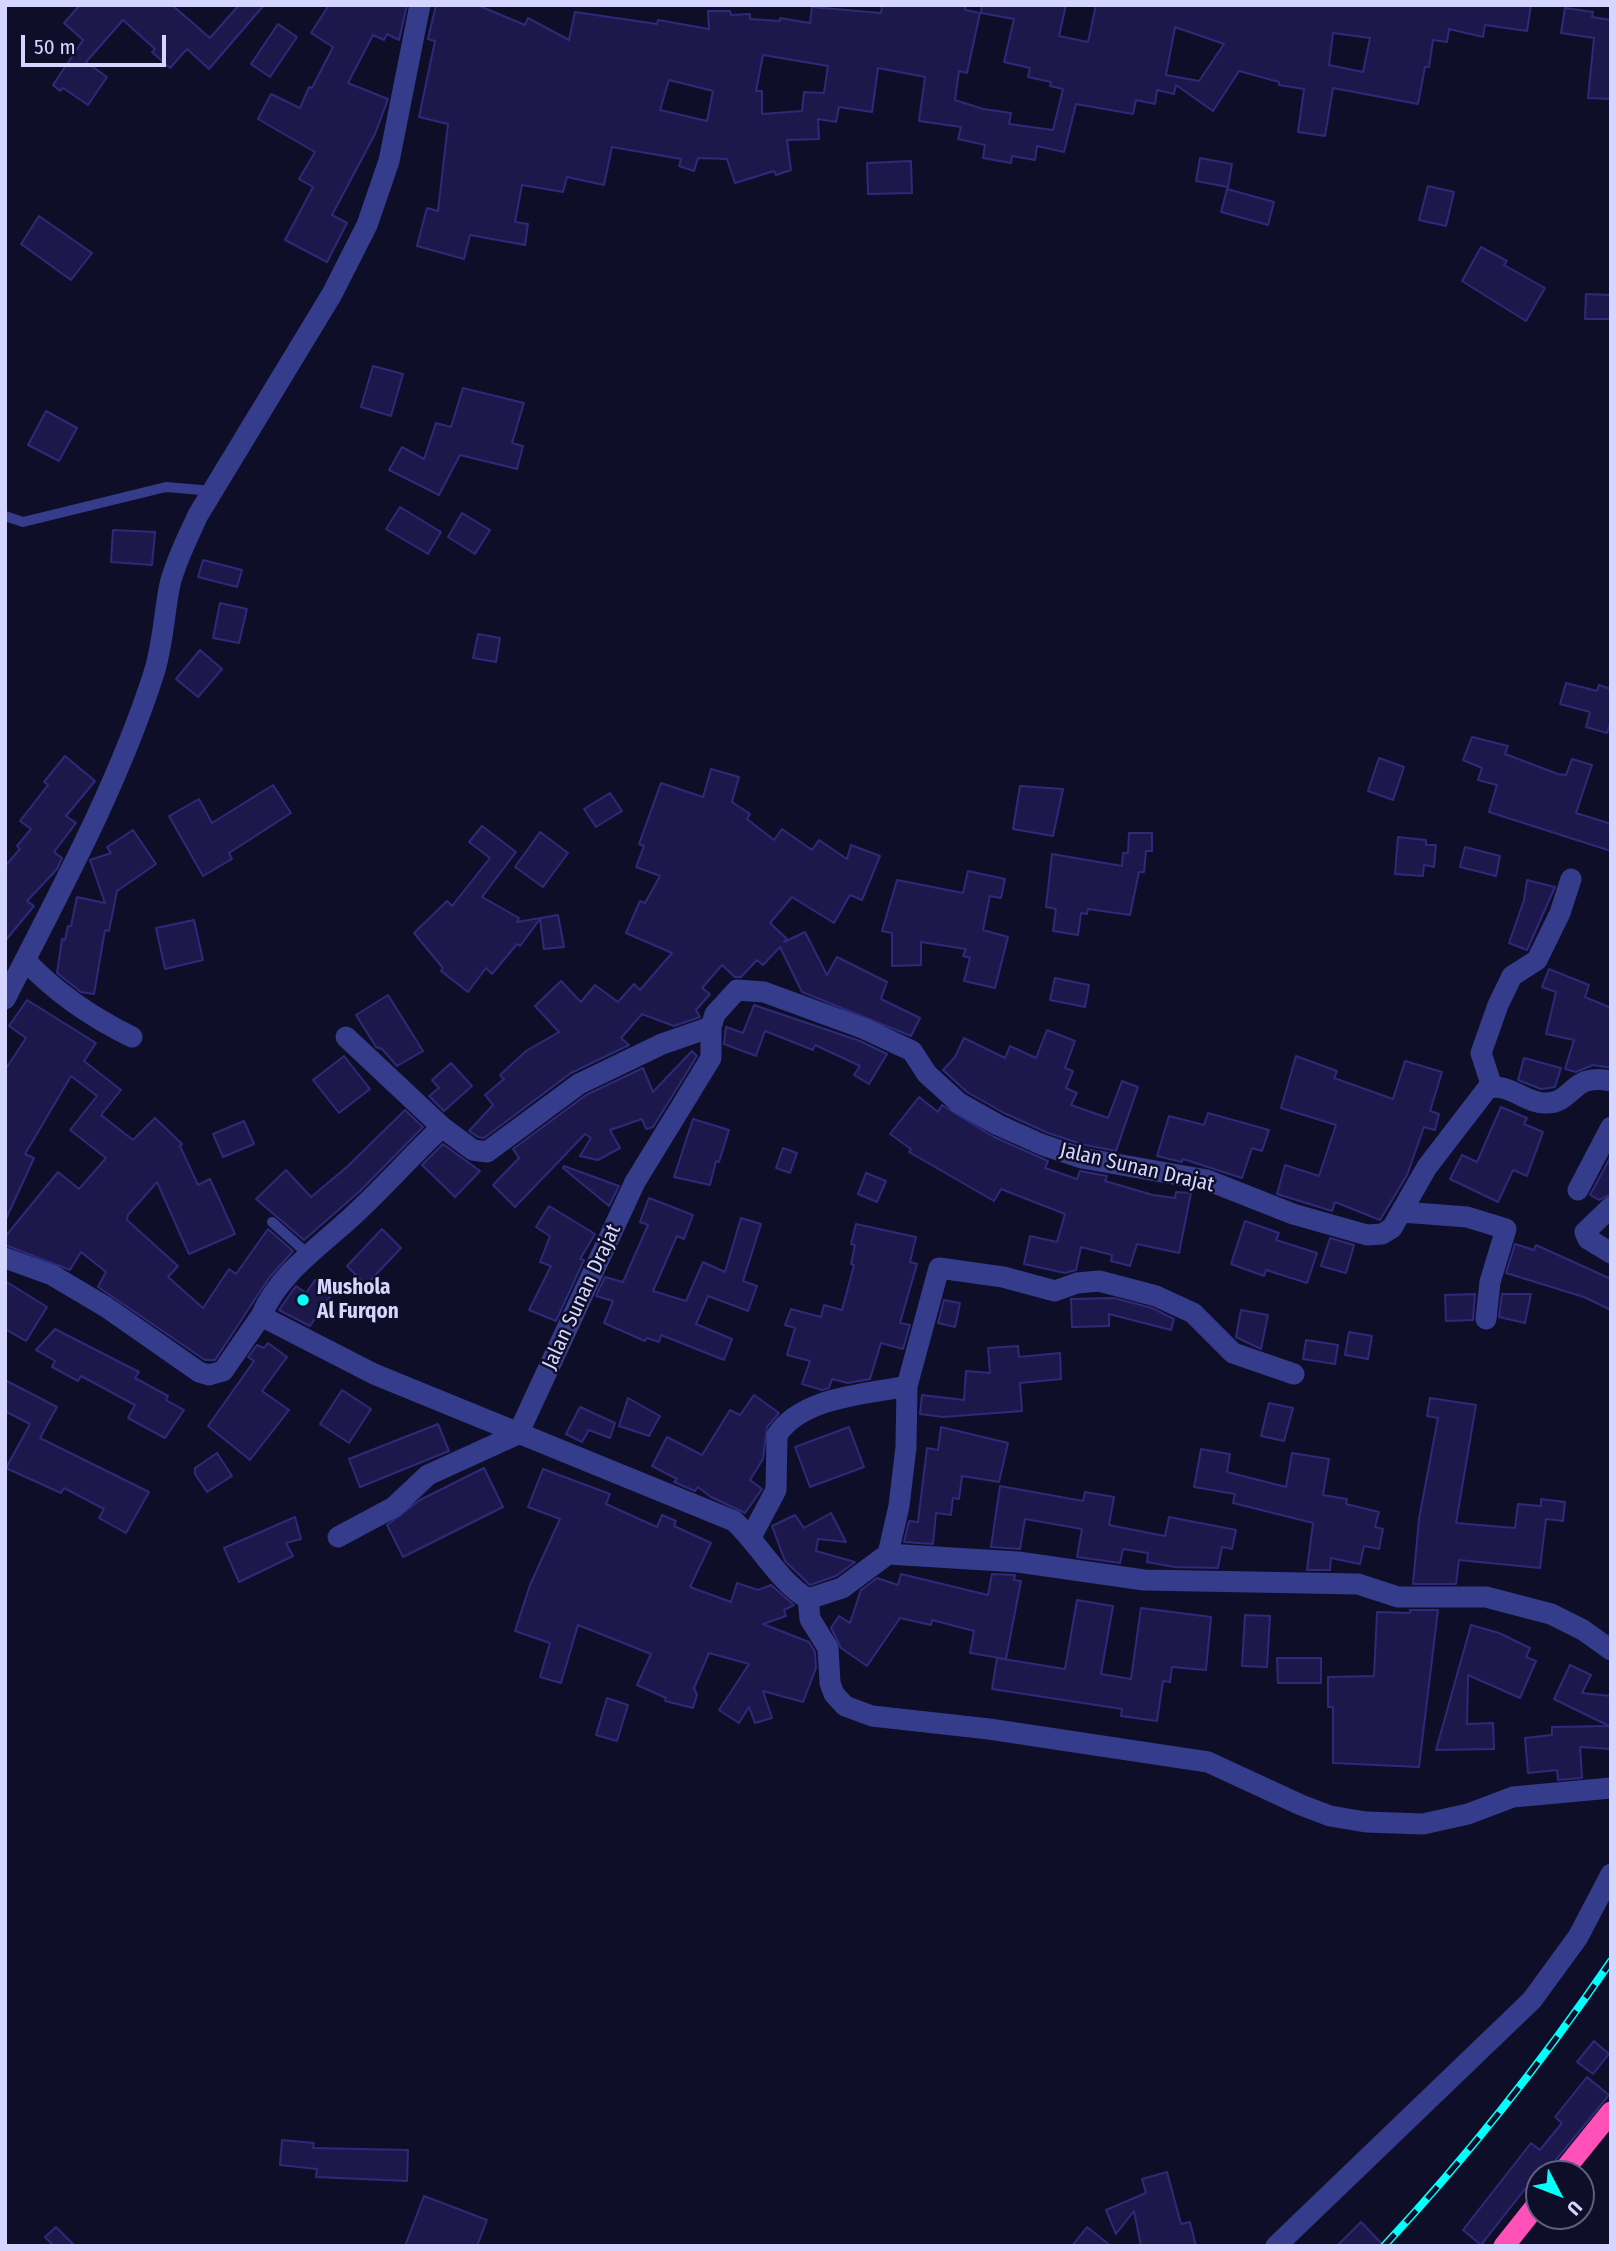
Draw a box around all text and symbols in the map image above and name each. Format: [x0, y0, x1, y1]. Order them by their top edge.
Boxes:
scale bar [24, 21, 170, 65]
text: 50 m [34, 34, 76, 60]
street label: Jalan Sunan Drajat [1057, 1138, 1217, 1198]
street label: Jalan Sunan Drajat [537, 1220, 627, 1374]
place label: Mushola Al Furqon [317, 1275, 399, 1325]
marker: Mushola Al Furqon [295, 1292, 311, 1308]
north arrow [1525, 2160, 1595, 2230]
text: U [1562, 2196, 1587, 2220]

